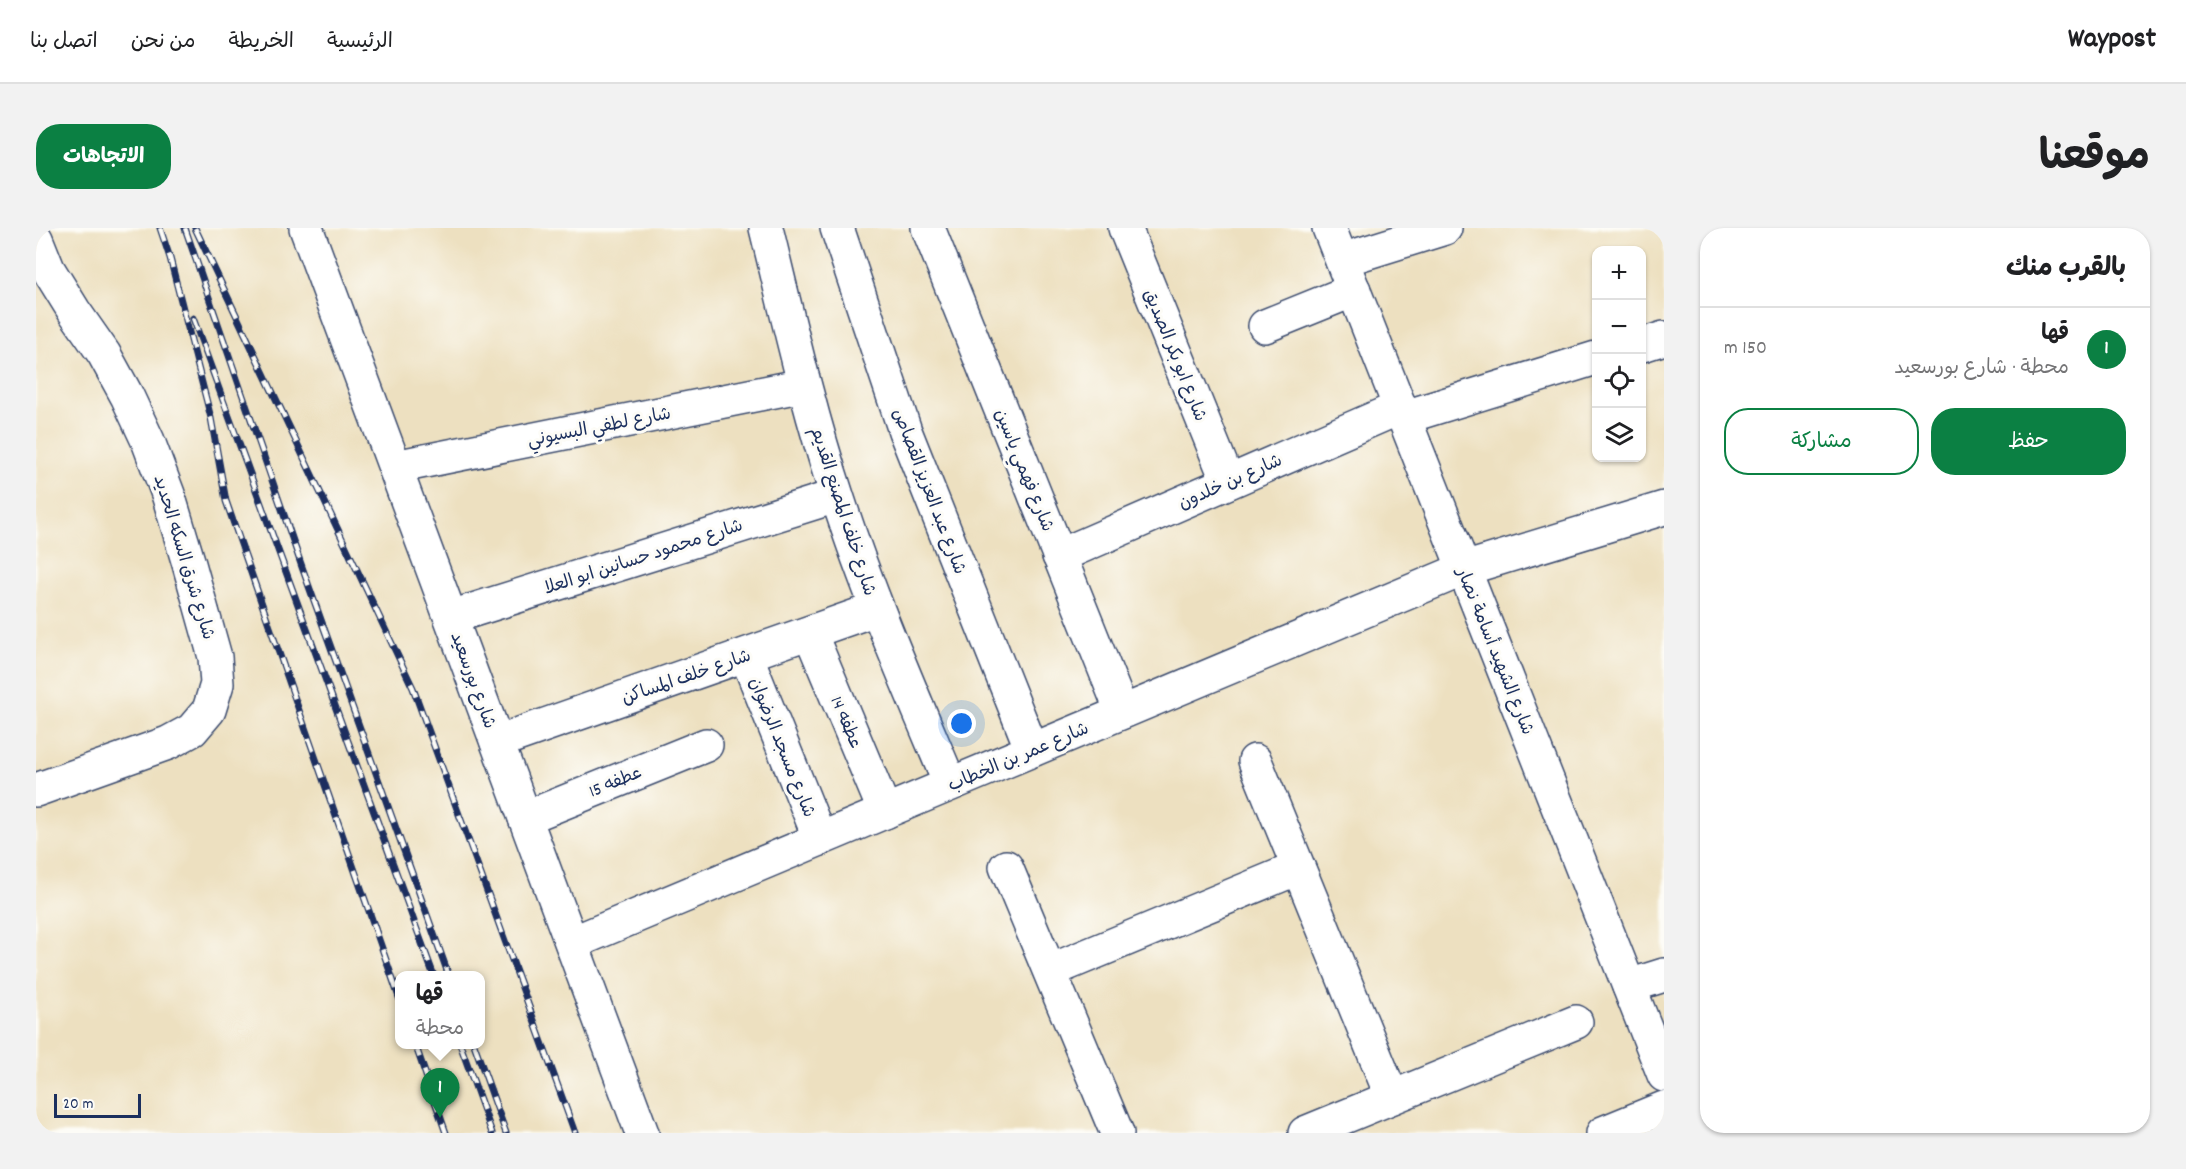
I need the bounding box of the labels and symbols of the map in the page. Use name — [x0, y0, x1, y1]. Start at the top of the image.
street label: شارع ابو بكر الصديق — [1136, 286, 1212, 426]
street label: شارع لطفي البسيوني — [526, 402, 674, 456]
street label: شارع عبد العزيز القصاص — [884, 405, 971, 578]
street label: شارع فهمي ياسين — [986, 406, 1059, 536]
street label: شارع خلف المصنع القديم — [802, 424, 881, 600]
street label: شارع بن خلدون — [1175, 449, 1287, 517]
street label: شارع شرق السكه الحديد — [146, 472, 220, 643]
street label: شارع محمود حسانين ابو العلا — [541, 514, 747, 602]
street label: شارع الشهيد أسامة نصار — [1448, 563, 1539, 739]
street label: شارع بورسعيد — [443, 629, 501, 733]
street label: شارع خلف المساكن — [619, 645, 755, 712]
street label: شارع مسجد الرضوان — [741, 674, 820, 822]
street label: عطفه 14 — [823, 693, 867, 753]
your location — [947, 709, 976, 738]
street label: شارع عمر بن الخطاب — [945, 717, 1093, 799]
street label: عطفه 15 — [586, 761, 646, 805]
pin: 1 — [420, 1068, 460, 1118]
scale bar — [54, 1091, 141, 1118]

